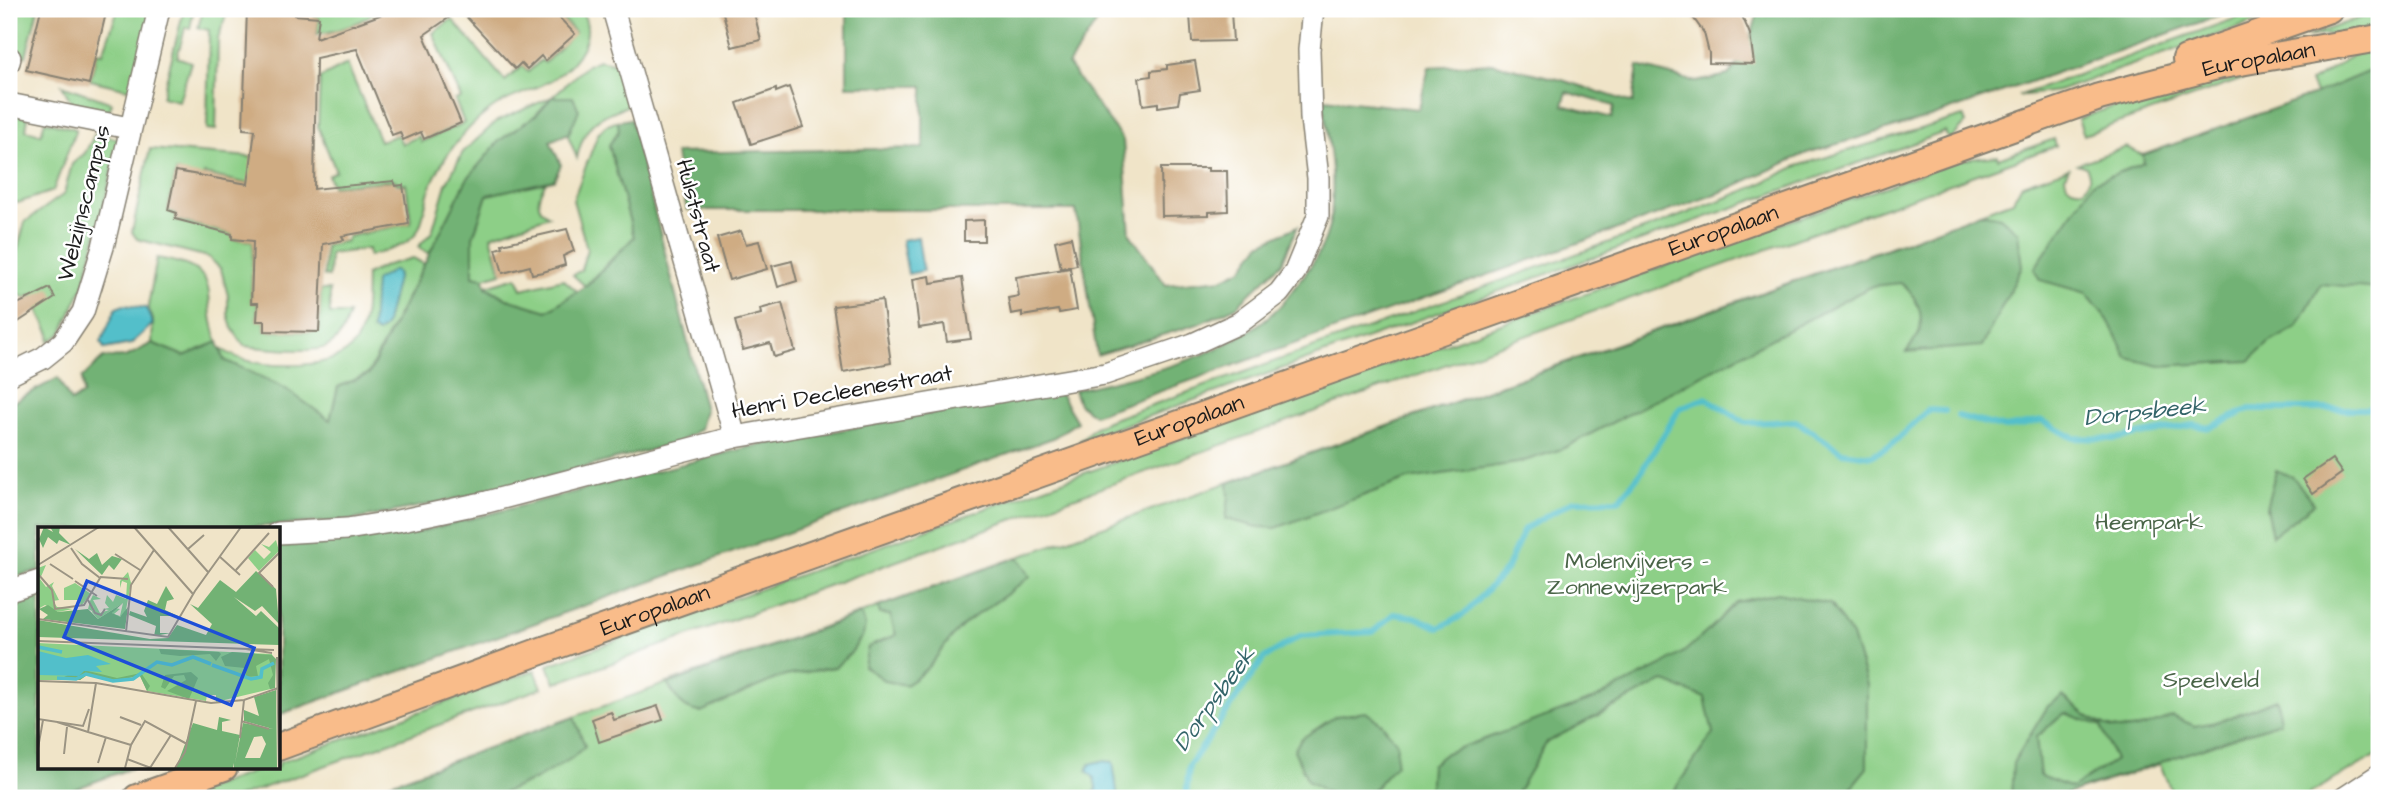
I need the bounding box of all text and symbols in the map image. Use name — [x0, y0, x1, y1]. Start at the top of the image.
street label: Europalaan — [2199, 33, 2318, 85]
street label: Welzijnscampus — [49, 122, 119, 284]
street label: Hulststraat — [667, 156, 729, 277]
street label: Europalaan — [1664, 196, 1783, 265]
street label: Henri Decleenestraat — [729, 357, 956, 427]
street label: Europalaan — [1130, 386, 1248, 455]
water label: Dorpsbeek — [2083, 389, 2209, 435]
park label: Heempark — [2095, 506, 2203, 538]
inset map — [38, 527, 280, 768]
park label: Molenvijvers - Zonnewijzerpark — [1547, 545, 1727, 603]
street label: Europalaan — [596, 576, 714, 645]
water label: Dorpsbeek — [1165, 639, 1265, 758]
park label: Speelveld — [2163, 664, 2259, 696]

